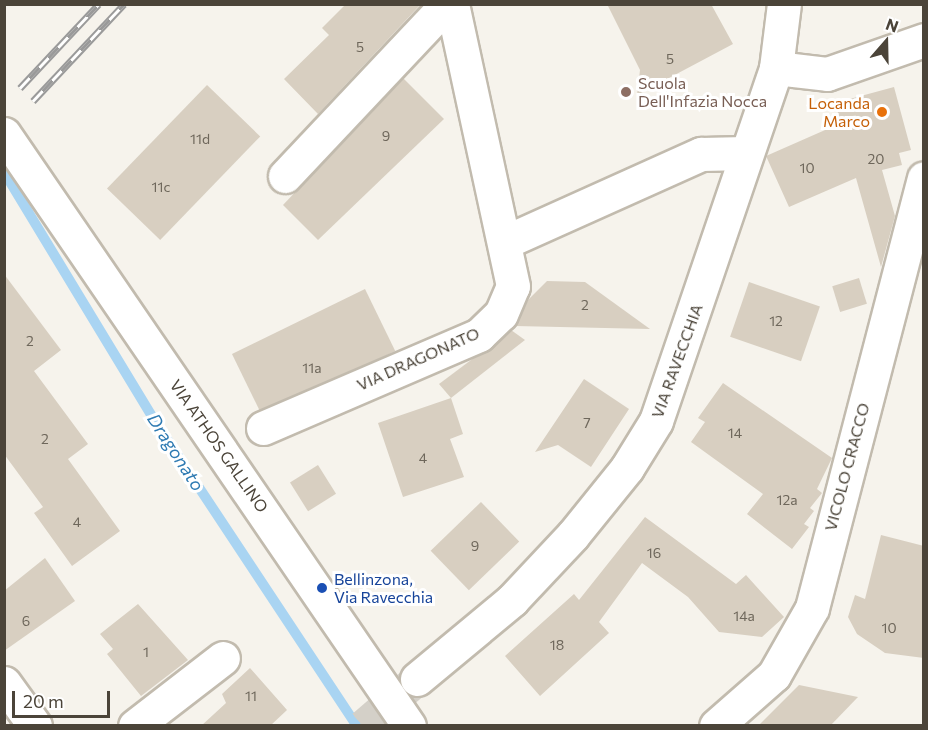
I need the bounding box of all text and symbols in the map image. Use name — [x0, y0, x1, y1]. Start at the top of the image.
north arrow — [856, 12, 916, 72]
text: N — [883, 14, 901, 36]
house number: 5 — [356, 39, 364, 55]
house number: 5 — [666, 51, 674, 67]
place label: Scuola Dell'Infazia Nocca — [638, 73, 767, 111]
marker: Scuola Dell'Infazia Nocca — [619, 85, 633, 99]
place label: Locanda Marco — [808, 93, 870, 131]
marker: Locanda Marco — [875, 105, 889, 119]
house number: 9 — [382, 128, 390, 144]
house number: 11d — [190, 131, 210, 147]
house number: 20 — [868, 151, 884, 167]
house number: 10 — [799, 160, 815, 176]
house number: 11c — [152, 179, 170, 195]
house number: 2 — [581, 297, 589, 313]
street label: VIA RAVECCHIA — [647, 301, 707, 421]
house number: 12 — [769, 313, 783, 329]
street label: VIA DRAGONATO — [354, 323, 482, 395]
house number: 2 — [26, 333, 34, 349]
house number: 11a — [302, 360, 322, 376]
street label: VIA ATHOS GALLINO — [166, 376, 272, 516]
street label: VICOLO CRACCO — [821, 401, 873, 533]
water label: Dragonato — [143, 409, 209, 495]
house number: 7 — [583, 415, 591, 431]
house number: 14 — [728, 425, 742, 441]
house number: 2 — [41, 431, 49, 447]
house number: 4 — [419, 450, 427, 466]
house number: 12a — [776, 492, 798, 508]
house number: 4 — [73, 514, 81, 530]
house number: 9 — [471, 538, 479, 554]
house number: 16 — [647, 545, 661, 561]
place label: Bellinzona, Via Ravecchia — [334, 569, 433, 607]
marker: Bellinzona, Via Ravecchia — [315, 581, 329, 595]
house number: 14a — [733, 608, 755, 624]
house number: 6 — [22, 613, 30, 629]
house number: 10 — [881, 620, 897, 636]
house number: 18 — [550, 637, 564, 653]
house number: 1 — [143, 644, 149, 660]
scale bar — [15, 679, 112, 717]
house number: 11 — [245, 688, 257, 704]
text: 20 m — [23, 690, 64, 712]

